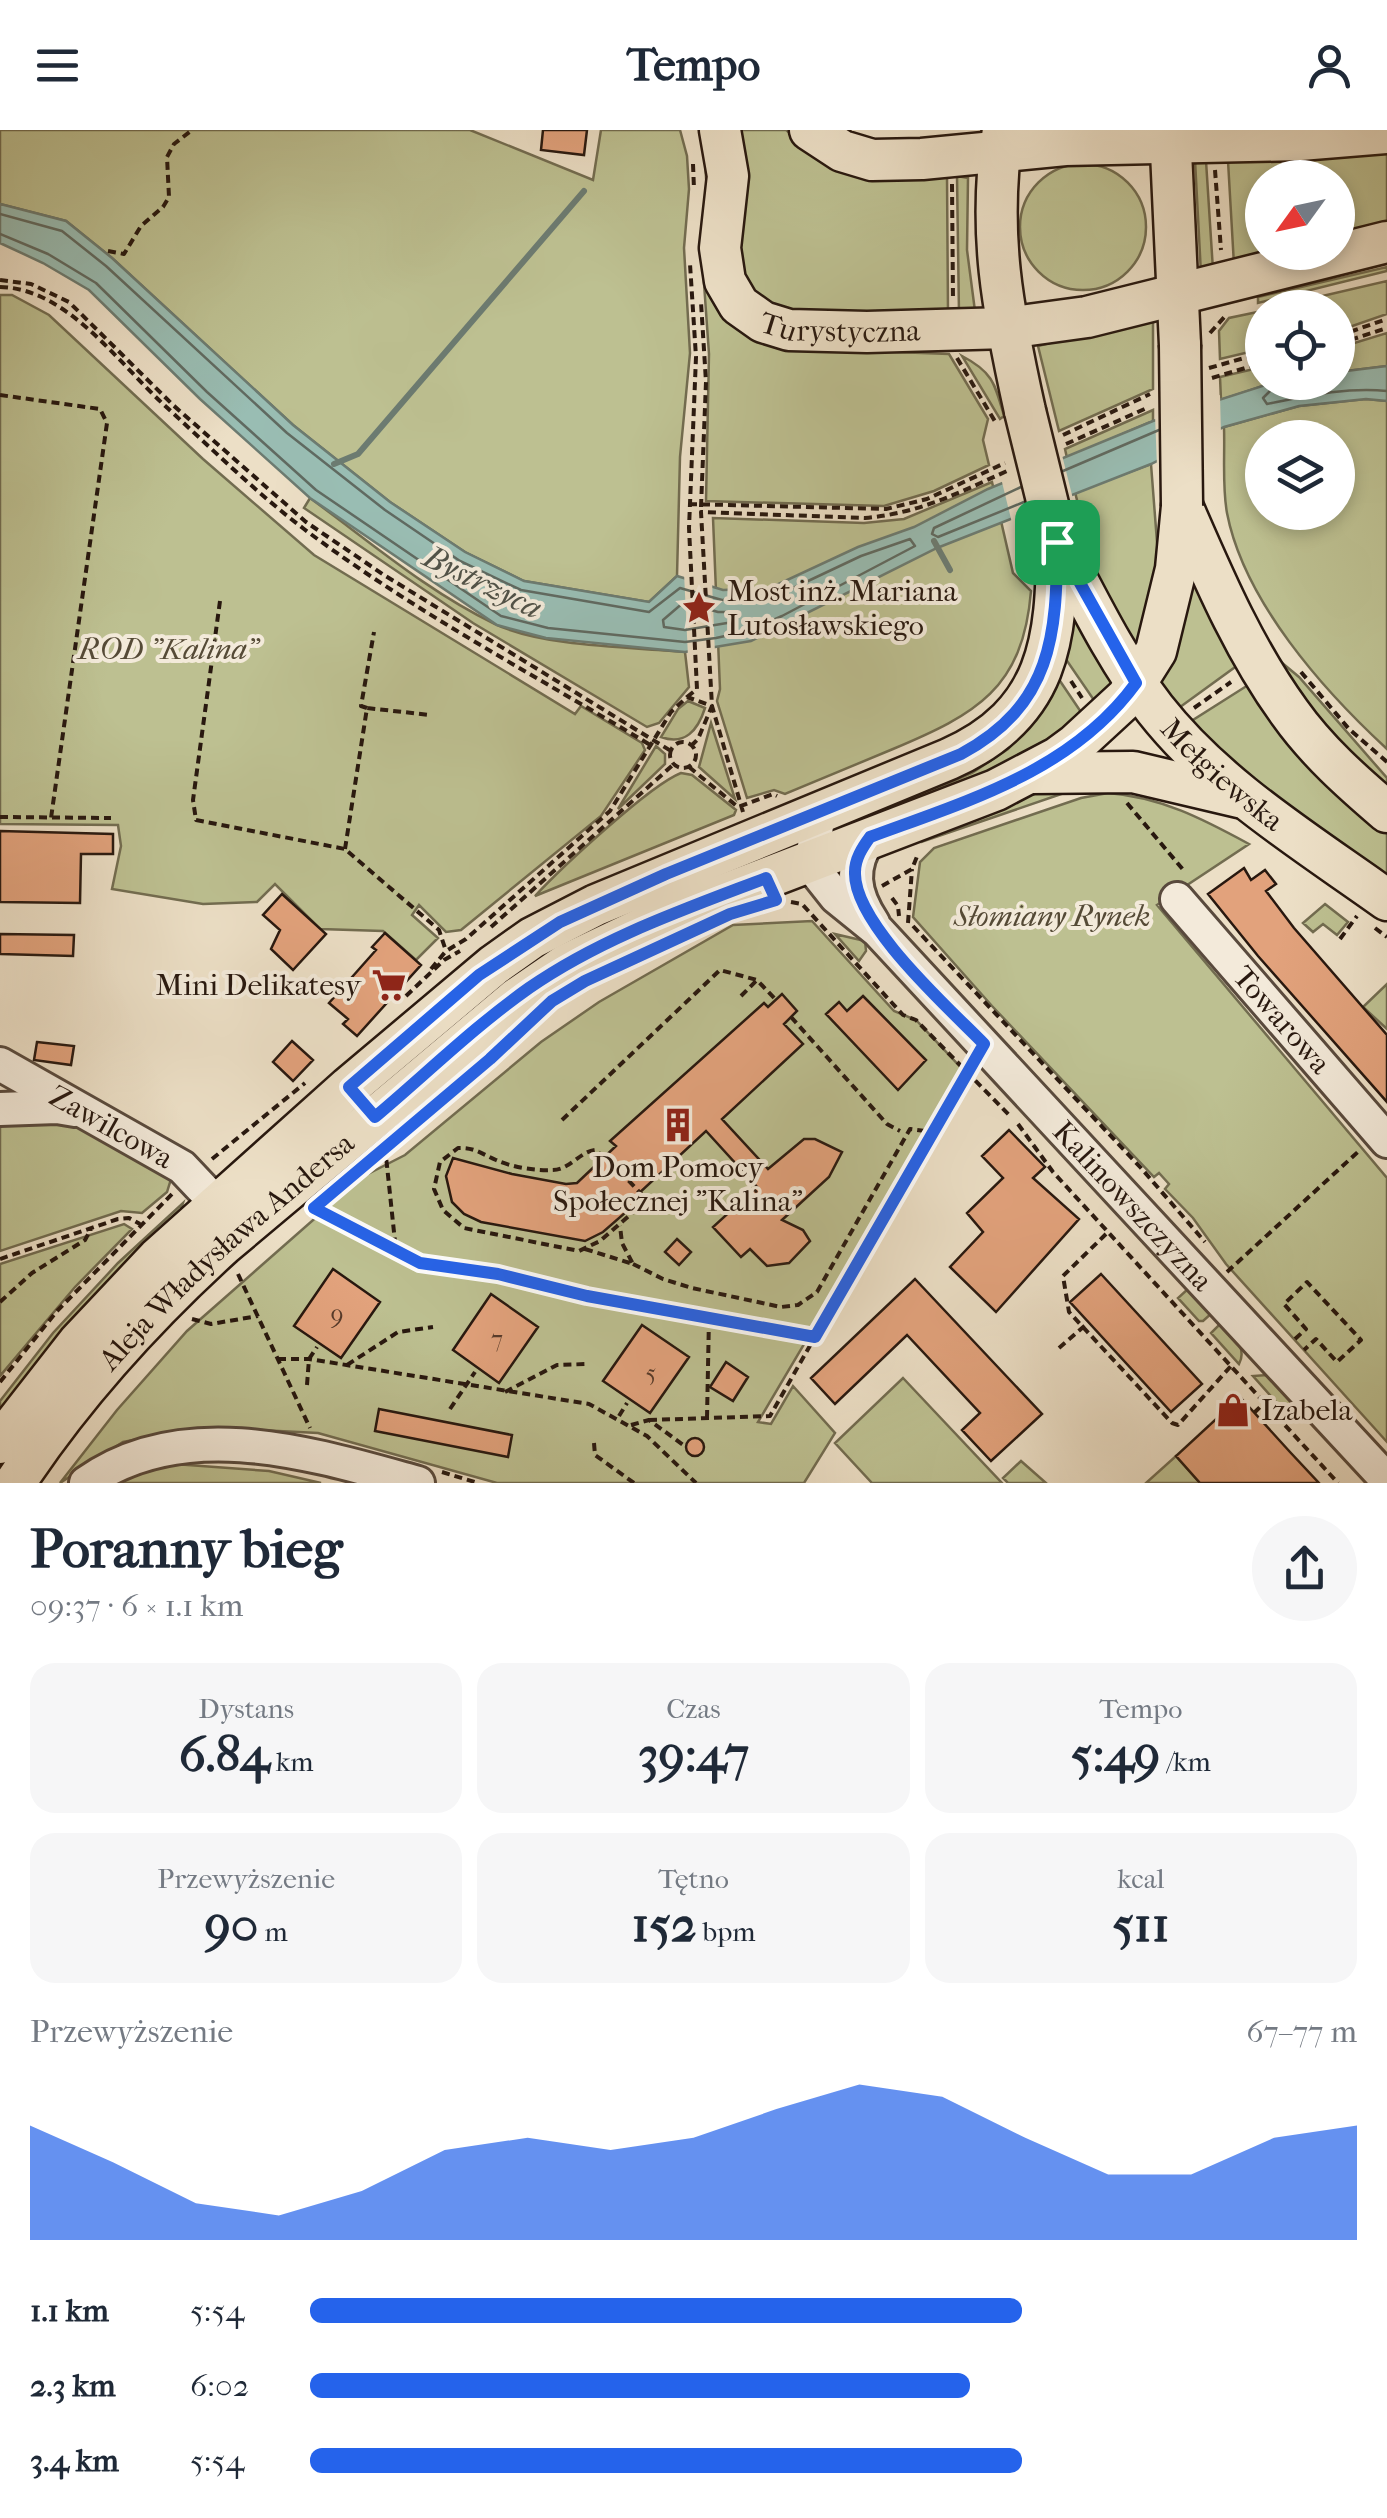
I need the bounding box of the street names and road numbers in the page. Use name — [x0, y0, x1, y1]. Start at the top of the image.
street label: Turystyczna — [756, 305, 922, 350]
street label: Mełgiewska — [1153, 712, 1291, 839]
street label: Towarowa — [1225, 959, 1338, 1082]
street label: Zawilcowa — [43, 1079, 180, 1177]
street label: Kalinowszczyzna — [1045, 1114, 1221, 1299]
street label: Aleja Władysława Andersa — [91, 1125, 362, 1378]

